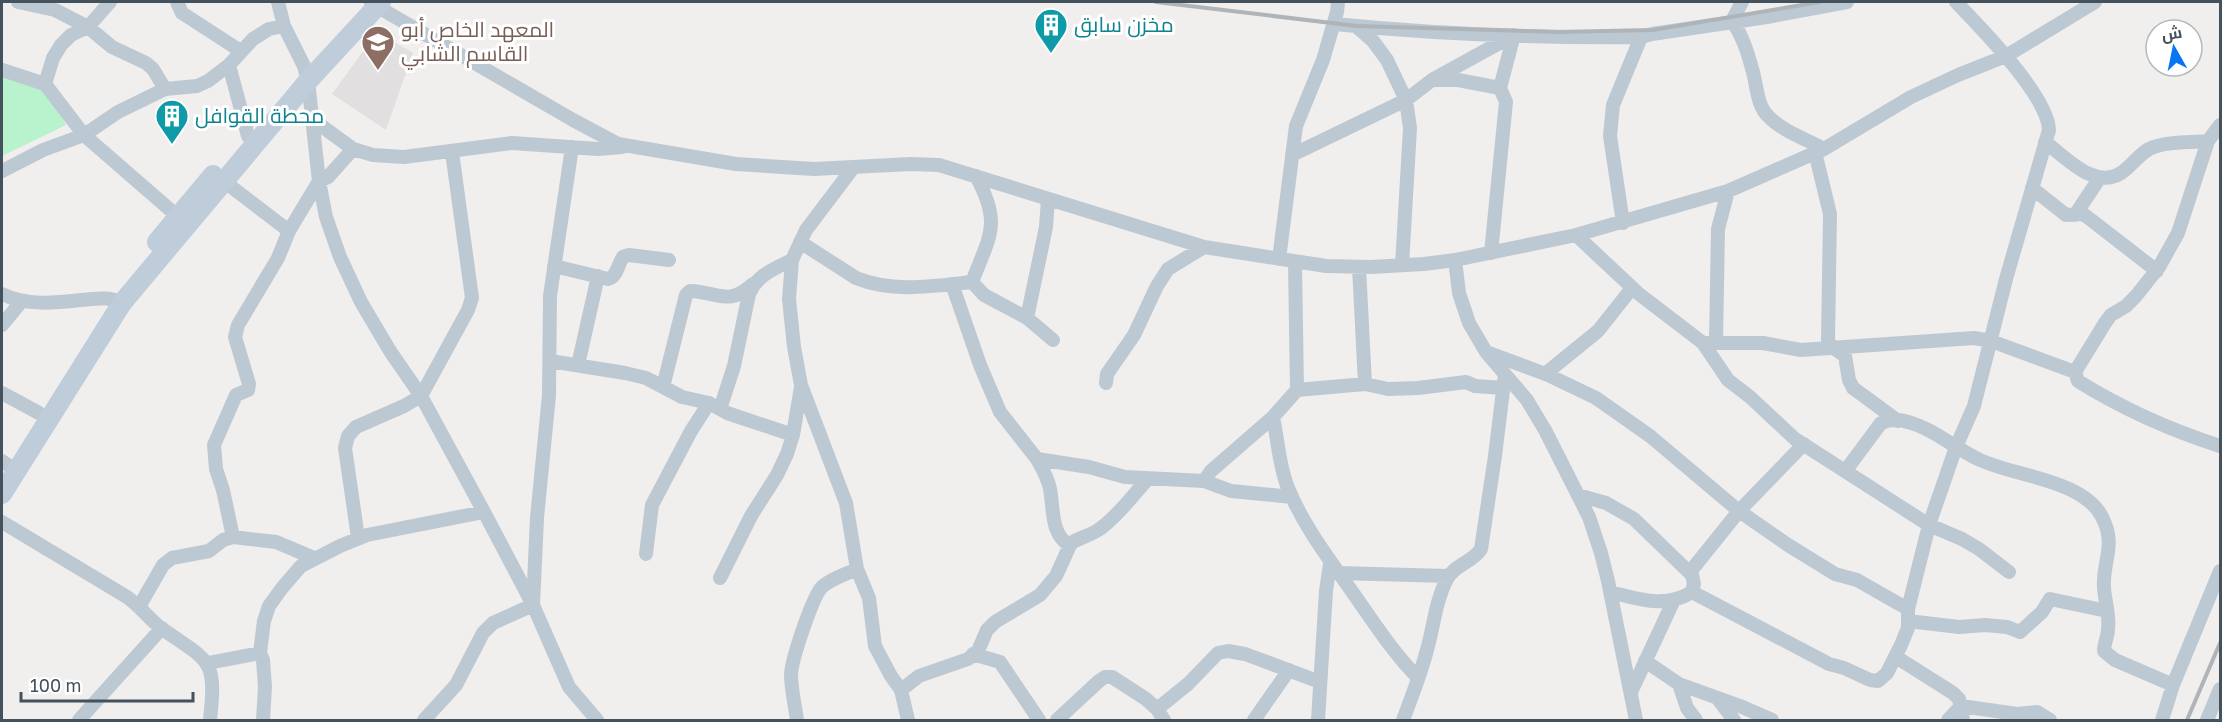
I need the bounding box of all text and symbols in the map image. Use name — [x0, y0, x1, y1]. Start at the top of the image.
building icon: مخزن سابق — [1033, 7, 1069, 54]
place label: مخزن سابق — [1074, 11, 1174, 38]
place label: المعهد الخاص أبو القاسم الشابي — [401, 16, 554, 70]
north arrow — [2144, 18, 2204, 78]
text: ش — [2160, 22, 2183, 45]
school or university icon: المعهد الخاص أبو القاسم الشابي — [360, 24, 396, 71]
building icon: محطة القوافل — [154, 98, 190, 145]
place label: محطة القوافل — [195, 102, 324, 129]
scale bar — [21, 665, 194, 703]
text: 100 m — [30, 674, 81, 696]

